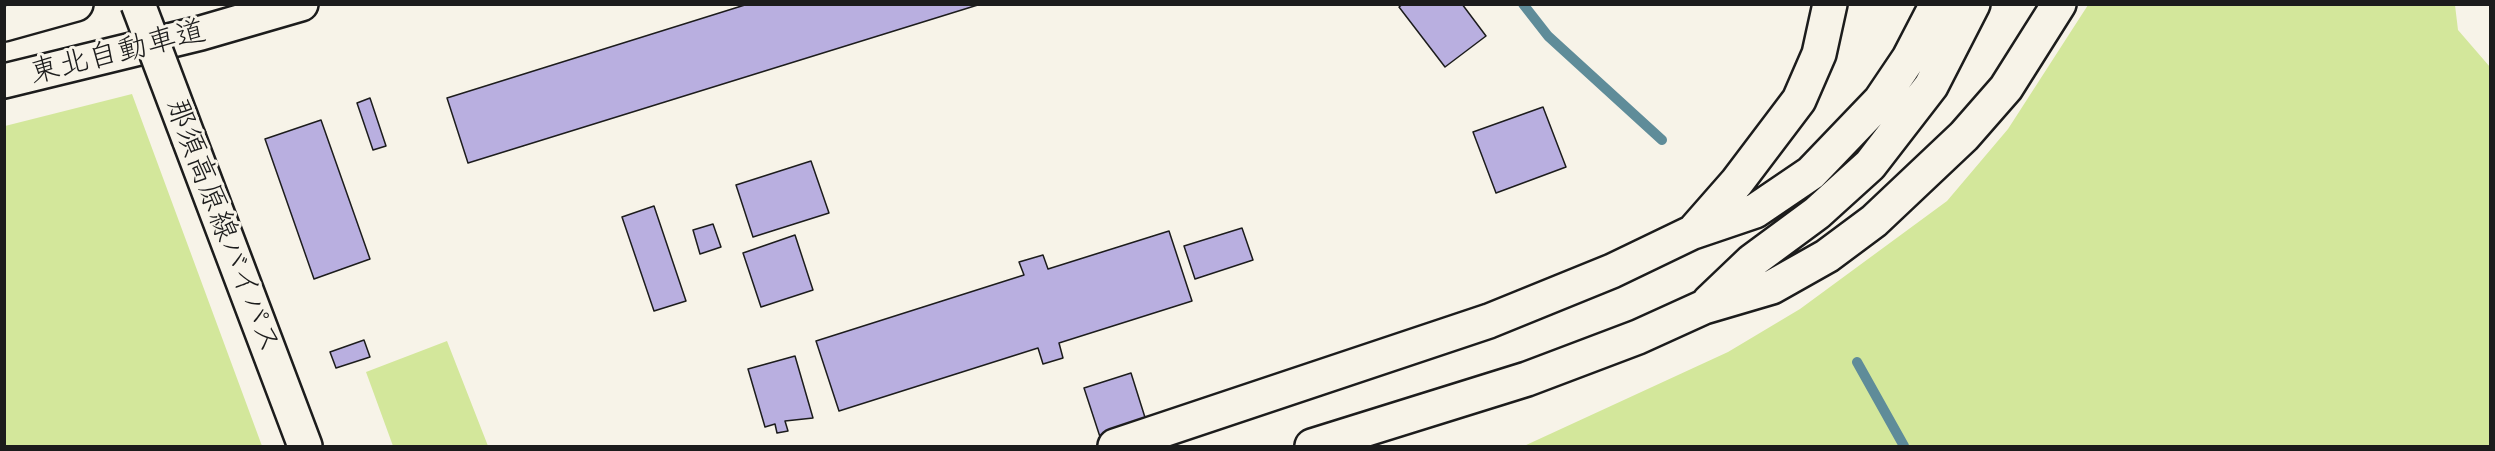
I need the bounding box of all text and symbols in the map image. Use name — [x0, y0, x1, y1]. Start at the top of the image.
street label: 東北自動車道 — [26, 14, 210, 92]
street label: 那須高原線バイパス — [157, 94, 287, 358]

